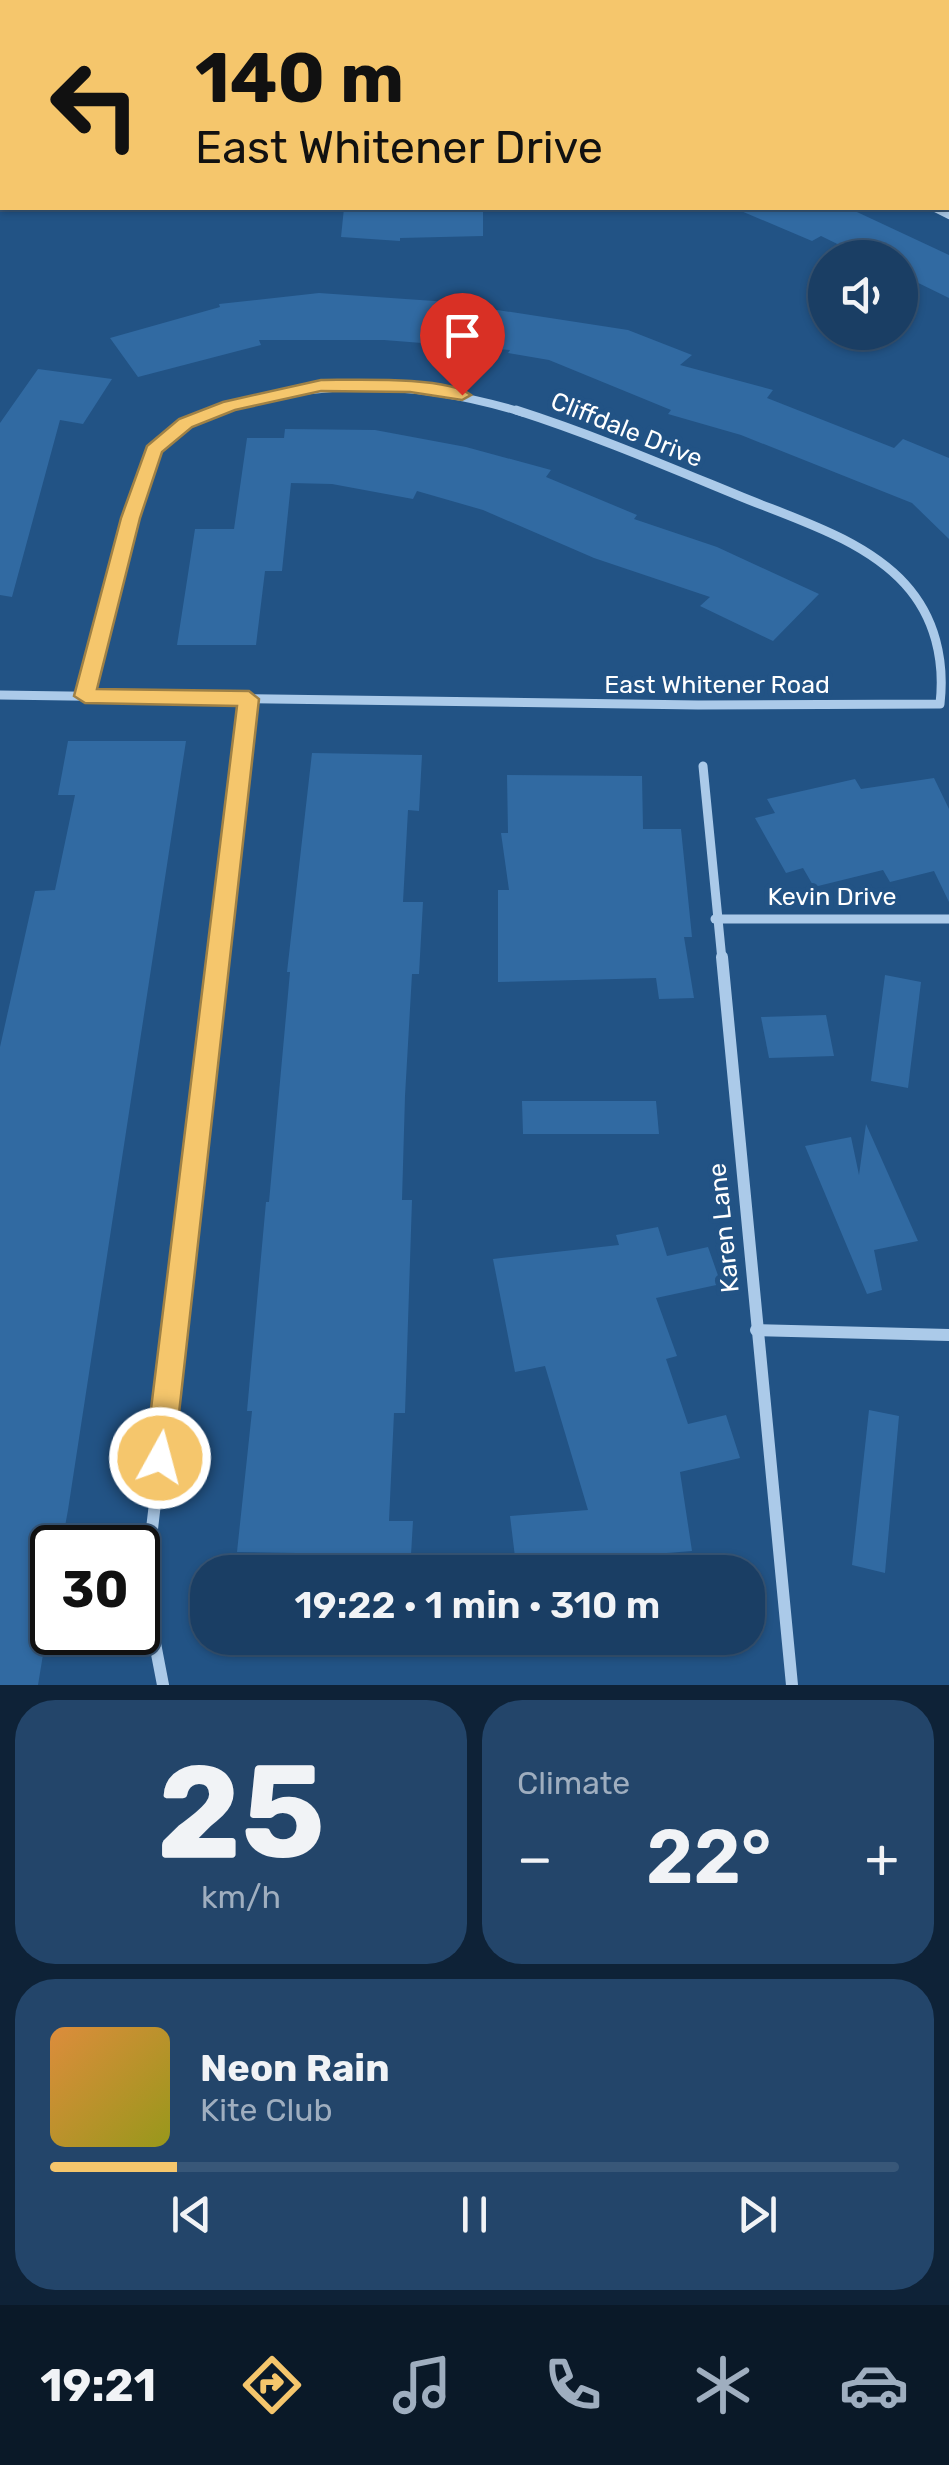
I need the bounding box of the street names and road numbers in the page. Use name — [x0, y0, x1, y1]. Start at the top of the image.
street label: Cliffdale Drive — [547, 386, 707, 473]
street label: East Whitener Road — [604, 670, 830, 699]
street label: Kevin Drive — [767, 882, 897, 911]
street label: Karen Lane — [702, 1162, 745, 1294]

